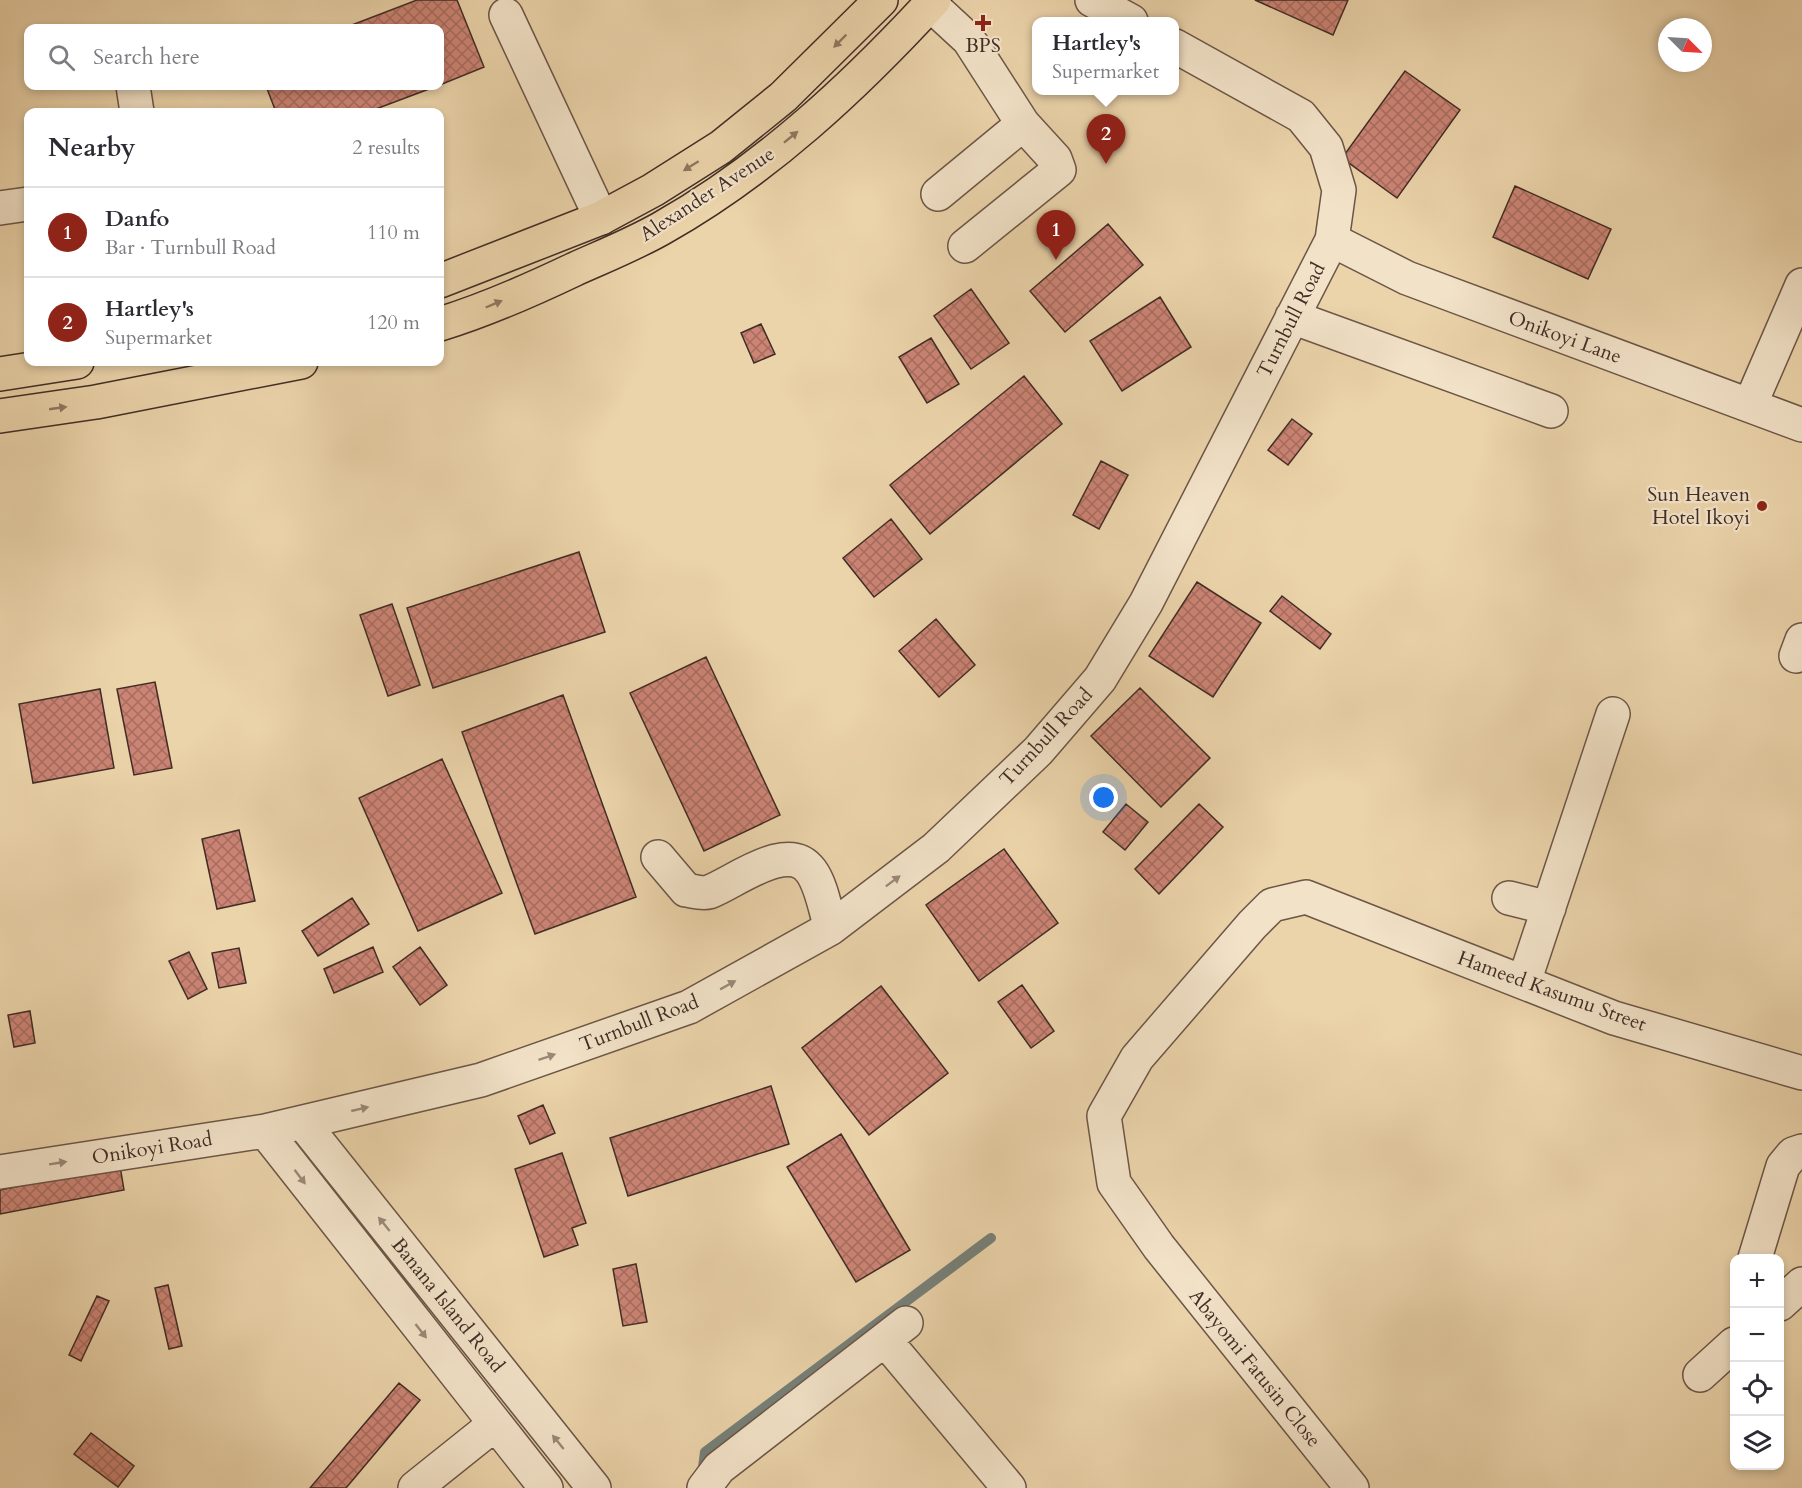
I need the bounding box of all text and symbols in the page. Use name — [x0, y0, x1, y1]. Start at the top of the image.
marker: BPS — [976, 16, 990, 30]
popup — [1032, 17, 1179, 95]
north arrow — [1658, 18, 1712, 72]
search box — [24, 24, 444, 90]
text: Hartley's — [1052, 28, 1141, 58]
place label: BPS — [965, 32, 1001, 59]
one-way arrow — [833, 34, 847, 48]
icon: search — [45, 41, 78, 74]
text: Search here — [93, 42, 200, 72]
text: Supermarket — [1052, 58, 1159, 85]
pin: 2 — [1086, 114, 1126, 164]
text: Nearby — [48, 130, 136, 165]
one-way arrow — [784, 132, 799, 144]
text: 2 results — [352, 134, 420, 161]
street label: Alexander Avenue — [634, 140, 780, 248]
one-way arrow — [683, 161, 699, 172]
text: Danfo — [105, 204, 169, 234]
pin: 1 — [1036, 210, 1076, 260]
text: 1 — [62, 219, 73, 246]
text: 110 m — [367, 219, 420, 246]
text: Bar · Turnbull Road — [105, 234, 276, 261]
street label: Turnbull Road — [1250, 258, 1332, 382]
text: Hartley's — [105, 294, 194, 324]
one-way arrow — [486, 299, 504, 309]
street label: Onikoyi Lane — [1505, 304, 1625, 370]
text: 2 — [62, 309, 73, 336]
text: 120 m — [367, 309, 420, 336]
text: Supermarket — [105, 324, 212, 351]
one-way arrow — [49, 403, 68, 412]
place label: Sun Heaven Hotel Ikoyi — [1647, 481, 1751, 531]
marker: Sun Heaven Hotel Ikoyi — [1755, 499, 1769, 513]
street label: Turnbull Road — [993, 682, 1099, 792]
your location — [1089, 783, 1118, 812]
one-way arrow — [885, 876, 900, 888]
street label: Hameed Kasumu Street — [1454, 944, 1651, 1038]
one-way arrow — [720, 980, 737, 990]
street label: Turnbull Road — [576, 988, 703, 1058]
one-way arrow — [538, 1052, 556, 1062]
one-way arrow — [350, 1104, 369, 1114]
street label: Onikoyi Road — [90, 1125, 214, 1171]
one-way arrow — [48, 1158, 67, 1167]
one-way arrow — [294, 1169, 306, 1185]
one-way arrow — [377, 1216, 390, 1232]
street label: Banana Island Road — [385, 1232, 511, 1378]
map controls — [1730, 1254, 1784, 1470]
button: + — [1730, 1254, 1784, 1308]
street label: Abayomi Fatusin Close — [1183, 1283, 1327, 1453]
button: − — [1730, 1308, 1784, 1362]
one-way arrow — [414, 1323, 426, 1338]
button: locate — [1730, 1362, 1784, 1416]
button: layers — [1730, 1416, 1784, 1470]
one-way arrow — [551, 1434, 564, 1450]

